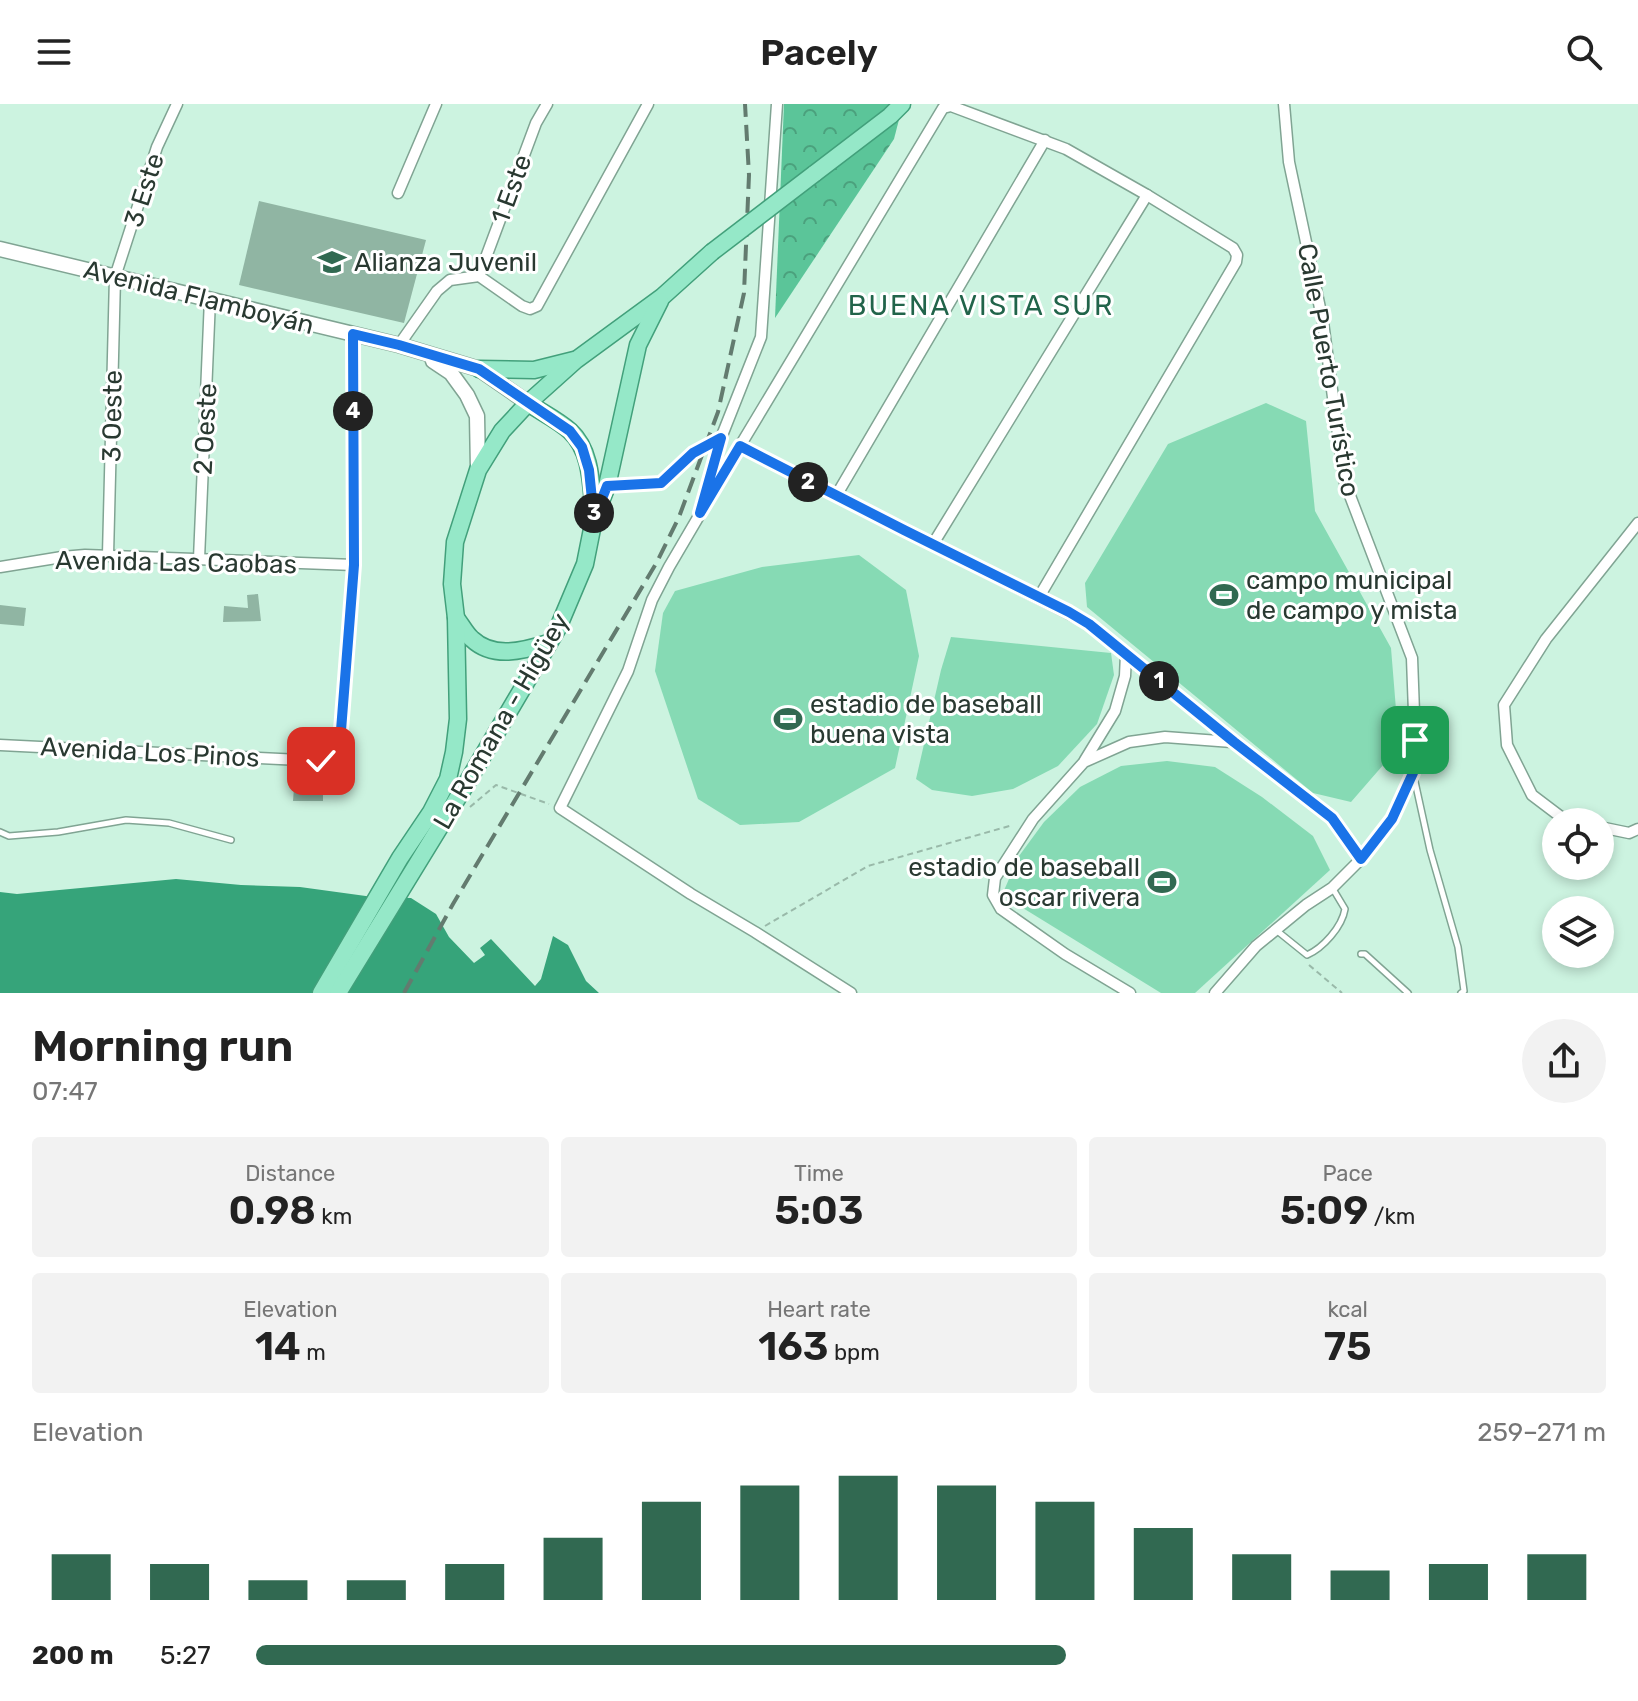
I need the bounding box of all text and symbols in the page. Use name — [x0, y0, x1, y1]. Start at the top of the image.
icon: menu — [32, 30, 76, 74]
icon: search — [1562, 30, 1606, 74]
text: Pacely — [760, 31, 878, 74]
street label: 3 Este — [118, 149, 171, 231]
street label: 1 Este — [485, 150, 538, 228]
street label: Calle Puerto Turístico — [1291, 241, 1366, 499]
school or university icon: Alianza Juvenil — [317, 247, 347, 277]
place label: Alianza Juvenil — [354, 247, 537, 278]
street label: Avenida Flamboyán — [81, 254, 317, 341]
district label: BUENA VISTA SUR — [848, 289, 1114, 322]
street label: 3 Oeste — [96, 370, 129, 462]
street label: 2 Oeste — [188, 382, 223, 476]
pin: 4 — [333, 391, 373, 431]
text: 4 — [345, 397, 361, 424]
pin: 2 — [788, 462, 828, 502]
text: 2 — [801, 468, 815, 495]
pin: 3 — [574, 493, 614, 533]
text: 3 — [587, 499, 601, 526]
street label: Avenida Las Caobas — [55, 545, 297, 580]
place label: campo municipal de campo y mista — [1246, 565, 1458, 626]
sports icon: campo municipal de campo y mista — [1209, 580, 1239, 610]
street label: La Romana - Higüey — [427, 608, 576, 835]
pin: 1 — [1139, 661, 1179, 701]
text: 1 — [1154, 667, 1164, 694]
place label: estadio de baseball buena vista — [810, 689, 1042, 750]
sports icon: estadio de baseball buena vista — [773, 704, 803, 734]
pin — [1381, 706, 1449, 774]
icon: arrive — [1393, 718, 1437, 762]
pin — [287, 727, 355, 795]
street label: Avenida Los Pinos — [40, 731, 260, 774]
icon: check — [299, 739, 343, 783]
map controls — [1542, 808, 1614, 968]
button: locate — [1542, 808, 1614, 880]
place label: estadio de baseball oscar rivera — [908, 852, 1140, 913]
sports icon: estadio de baseball oscar rivera — [1147, 867, 1177, 897]
button: layers — [1542, 896, 1614, 968]
button: share — [1522, 1019, 1606, 1103]
text: Morning run — [32, 1020, 293, 1072]
text: 07:47 — [32, 1076, 98, 1107]
text: Distance — [245, 1160, 335, 1187]
text: Time — [794, 1160, 844, 1187]
text: Pace — [1322, 1160, 1373, 1187]
text: 0.98 — [228, 1187, 316, 1234]
text: 5:03 — [774, 1187, 864, 1234]
text: 5:09 — [1280, 1187, 1368, 1234]
text: km — [316, 1203, 352, 1230]
text: /km — [1368, 1203, 1415, 1230]
text: Elevation — [243, 1296, 337, 1323]
text: Heart rate — [767, 1296, 871, 1323]
text: kcal — [1327, 1296, 1368, 1323]
text: 14 — [255, 1323, 301, 1370]
text: 163 — [758, 1323, 829, 1370]
text: 75 — [1324, 1323, 1371, 1370]
text: m — [301, 1339, 326, 1366]
text: bpm — [829, 1339, 880, 1366]
text: Elevation — [32, 1417, 143, 1448]
text: 259–271 m — [1477, 1417, 1606, 1448]
text: 200 m — [32, 1640, 114, 1671]
text: 5:27 — [160, 1640, 211, 1671]

